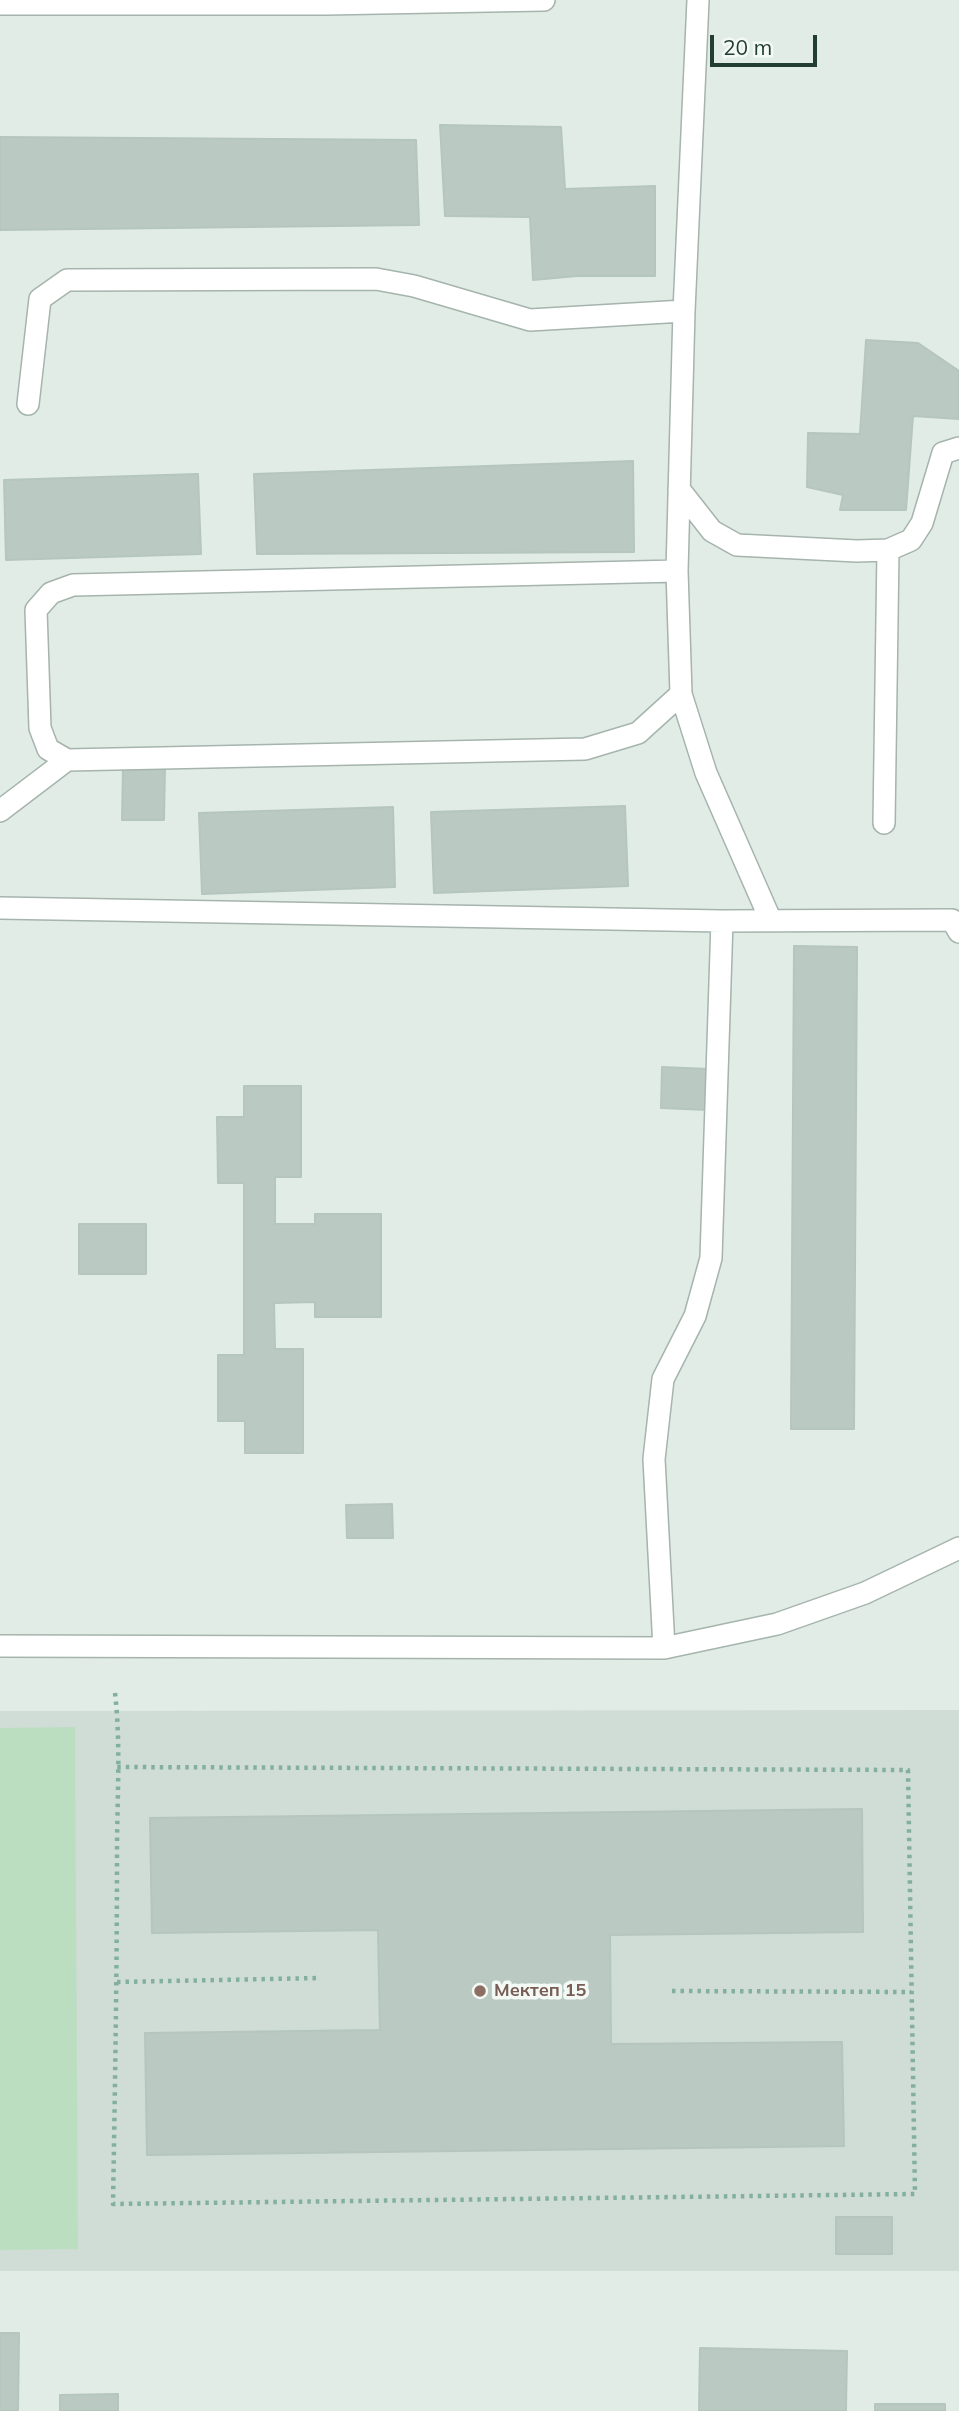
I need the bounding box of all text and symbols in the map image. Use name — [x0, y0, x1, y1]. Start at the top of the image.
scale bar — [714, 21, 821, 65]
text: 20 m — [723, 34, 772, 60]
place label: Мектеп 15 — [494, 1980, 586, 2002]
marker: Мектеп 15 — [472, 1983, 488, 1999]

